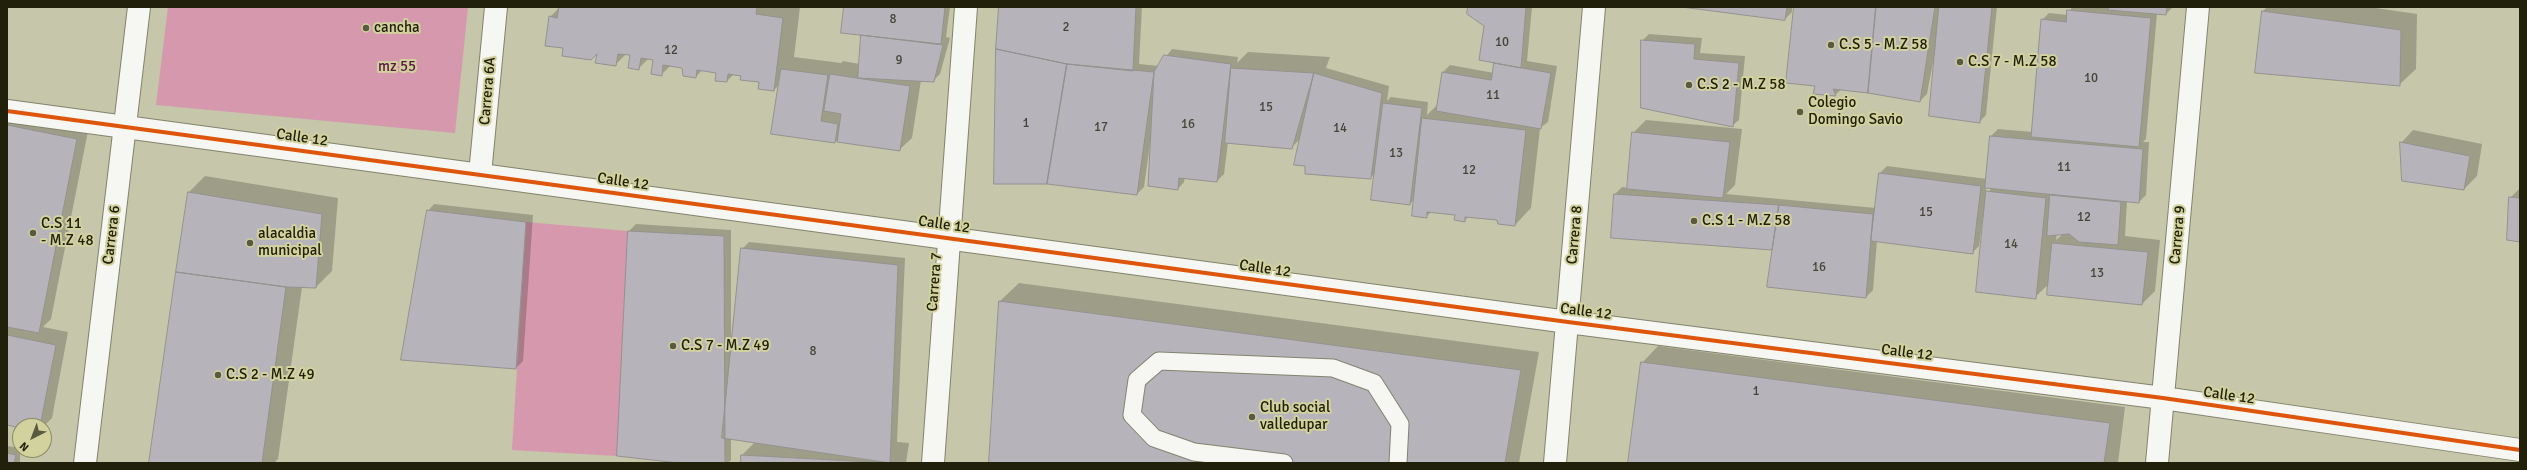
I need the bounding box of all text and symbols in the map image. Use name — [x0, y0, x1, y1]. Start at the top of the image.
house number: 8 — [889, 12, 897, 28]
place label: cancha — [374, 19, 420, 37]
house number: 2 — [1062, 20, 1070, 36]
marker: cancha — [361, 23, 371, 33]
house number: 10 — [1495, 35, 1509, 51]
place label: C.S 5 - M.Z 58 — [1839, 36, 1928, 54]
marker: C.S 5 - M.Z 58 — [1826, 40, 1836, 50]
house number: 12 — [664, 43, 678, 59]
house number: 9 — [895, 53, 903, 69]
place label: C.S 7 - M.Z 58 — [1968, 53, 2057, 71]
street label: Carrera 6A — [476, 56, 500, 126]
marker: C.S 7 - M.Z 58 — [1955, 57, 1965, 67]
park label: mz 55 — [378, 58, 416, 76]
house number: 10 — [2084, 71, 2098, 87]
place label: C.S 2 - M.Z 58 — [1697, 76, 1786, 94]
marker: C.S 2 - M.Z 58 — [1684, 80, 1694, 90]
house number: 11 — [1486, 88, 1500, 104]
place label: Colegio Domingo Savio — [1808, 94, 1903, 129]
house number: 15 — [1259, 100, 1273, 116]
marker: Colegio Domingo Savio — [1795, 107, 1805, 117]
house number: 1 — [1022, 116, 1030, 132]
house number: 16 — [1181, 117, 1195, 133]
house number: 17 — [1094, 120, 1108, 136]
house number: 14 — [1333, 121, 1347, 137]
street label: Calle 12 — [275, 125, 329, 151]
house number: 13 — [1389, 146, 1403, 162]
house number: 11 — [2057, 160, 2071, 176]
house number: 12 — [1462, 163, 1476, 179]
street label: Calle 12 — [596, 169, 650, 195]
street label: Carrera 6 — [99, 205, 125, 265]
street label: Carrera 8 — [1563, 205, 1587, 265]
house number: 15 — [1919, 205, 1933, 221]
street label: Carrera 9 — [2166, 205, 2190, 265]
house number: 12 — [2077, 210, 2091, 226]
street label: Calle 12 — [917, 212, 971, 238]
place label: C.S 1 - M.Z 58 — [1702, 212, 1791, 230]
place label: C.S 11 - M.Z 48 — [41, 215, 94, 250]
marker: C.S 1 - M.Z 58 — [1689, 216, 1699, 226]
place label: alacaldia municipal — [258, 225, 322, 260]
marker: C.S 11 - M.Z 48 — [28, 228, 38, 238]
house number: 14 — [2004, 237, 2018, 253]
marker: alacaldia municipal — [245, 238, 255, 248]
street label: Carrera 7 — [924, 252, 946, 312]
street label: Calle 12 — [1238, 256, 1292, 282]
house number: 16 — [1812, 260, 1826, 276]
house number: 13 — [2090, 266, 2104, 282]
street label: Calle 12 — [1559, 300, 1613, 324]
place label: C.S 7 - M.Z 49 — [681, 337, 770, 355]
marker: C.S 7 - M.Z 49 — [668, 341, 678, 351]
street label: Calle 12 — [1880, 341, 1934, 365]
house number: 8 — [809, 344, 817, 360]
place label: C.S 2 - M.Z 49 — [226, 366, 315, 384]
marker: C.S 2 - M.Z 49 — [213, 370, 223, 380]
street label: Calle 12 — [2202, 383, 2256, 409]
house number: 1 — [1752, 384, 1760, 400]
place label: Club social valledupar — [1260, 399, 1330, 434]
marker: Club social valledupar — [1247, 412, 1257, 422]
north arrow — [12, 418, 52, 458]
text: N — [17, 439, 31, 454]

